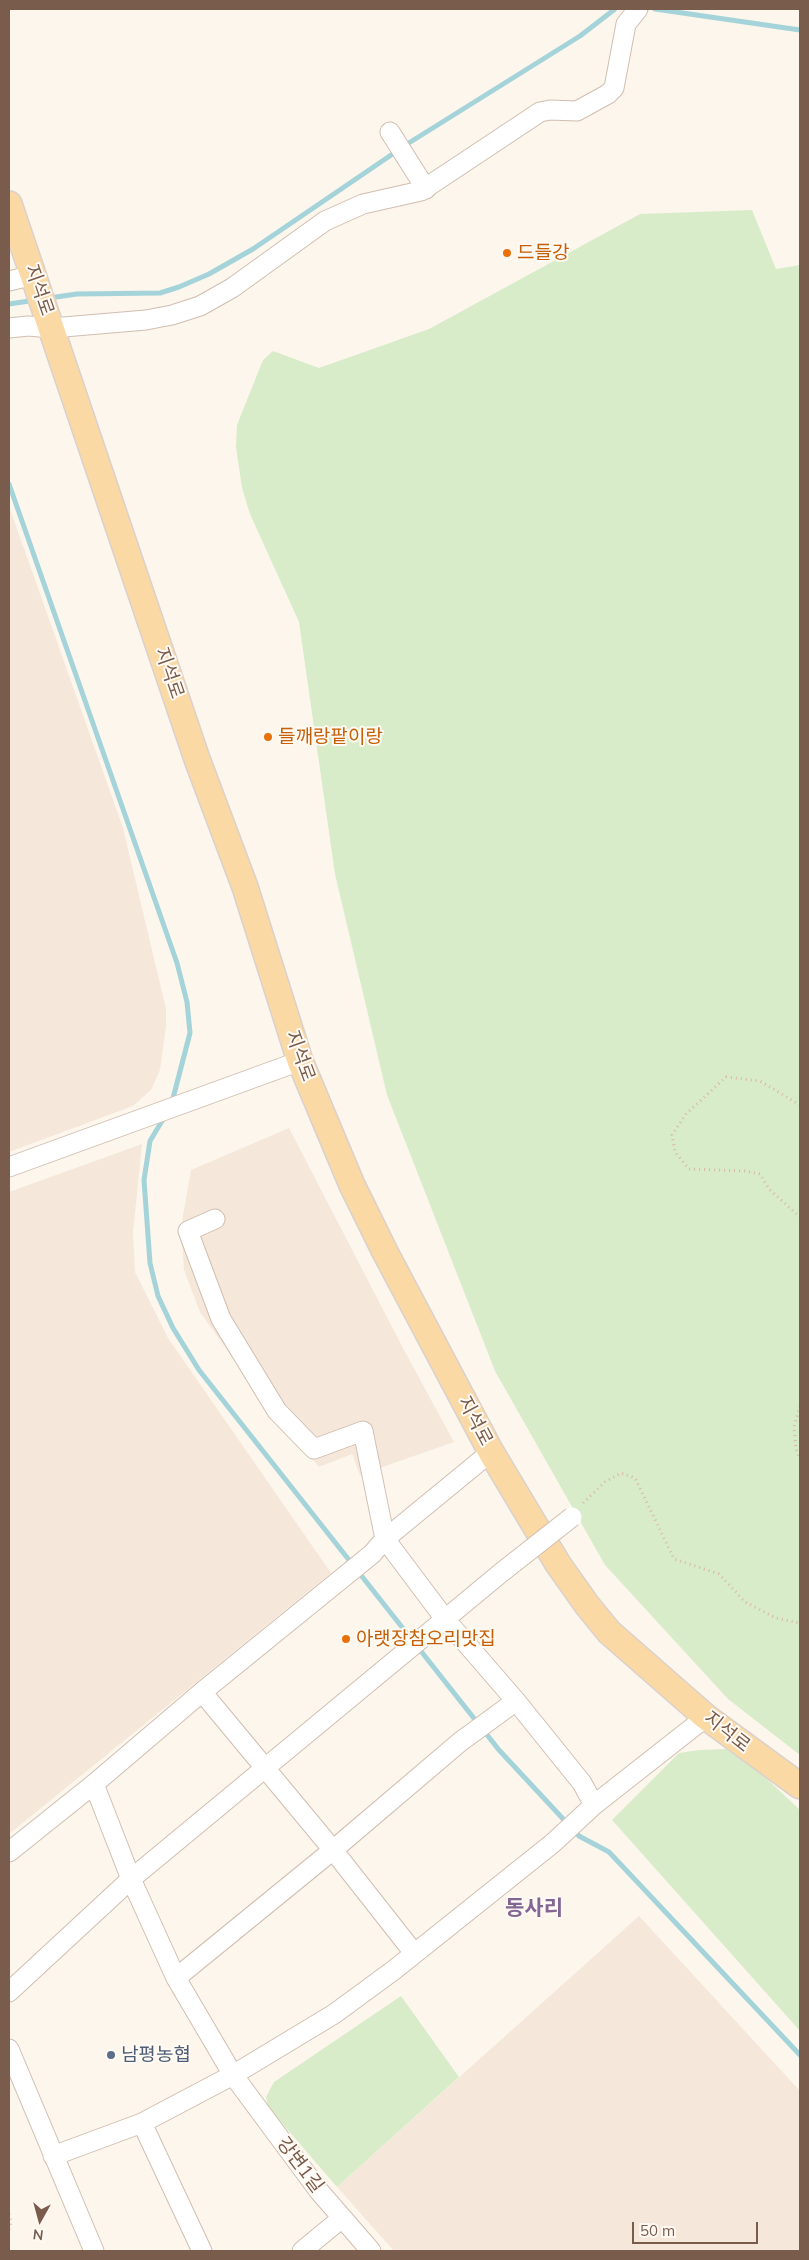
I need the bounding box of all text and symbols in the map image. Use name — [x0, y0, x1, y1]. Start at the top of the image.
place label: 드들강 — [517, 242, 569, 264]
marker: 드들강 — [501, 247, 513, 259]
street label: 지석로 — [20, 261, 58, 319]
street label: 지석로 — [150, 644, 188, 702]
place label: 들깨랑팥이랑 — [278, 726, 383, 748]
marker: 들깨랑팥이랑 — [262, 731, 274, 743]
street label: 지석로 — [280, 1027, 320, 1085]
street label: 지석로 — [453, 1392, 497, 1450]
place label: 아랫장참오리맛집 — [356, 1628, 496, 1650]
marker: 아랫장참오리맛집 — [340, 1633, 352, 1645]
street label: 지석로 — [699, 1707, 755, 1757]
district label: 동사리 — [505, 1896, 563, 1922]
place label: 남평농협 — [121, 2044, 191, 2066]
marker: 남평농협 — [105, 2049, 117, 2061]
street label: 강변1길 — [272, 2133, 328, 2197]
north arrow — [15, 2195, 65, 2245]
scale bar — [634, 2212, 760, 2244]
text: 50 m — [640, 2221, 675, 2240]
text: N — [32, 2225, 45, 2244]

